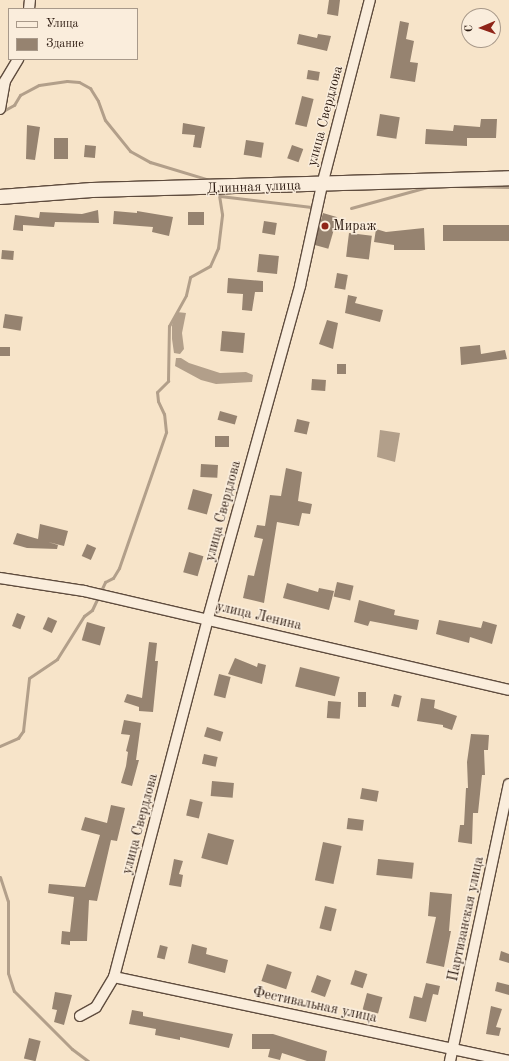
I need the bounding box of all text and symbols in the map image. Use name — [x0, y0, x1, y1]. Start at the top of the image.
legend — [8, 8, 138, 60]
north arrow — [461, 8, 501, 48]
text: Улица — [46, 18, 79, 30]
text: С — [464, 25, 475, 32]
text: Здание — [46, 38, 84, 50]
street label: улица Свердлова — [303, 64, 347, 168]
street label: Длинная улица — [207, 177, 301, 197]
place label: Мираж — [333, 218, 376, 234]
marker: Мираж — [320, 221, 330, 231]
street label: улица Свердлова — [201, 459, 245, 563]
street label: улица Ленина — [215, 598, 303, 634]
street label: улица Свердлова — [118, 772, 162, 876]
street label: Партизанская улица — [445, 855, 487, 983]
street label: Фестивальная улица — [251, 984, 379, 1026]

